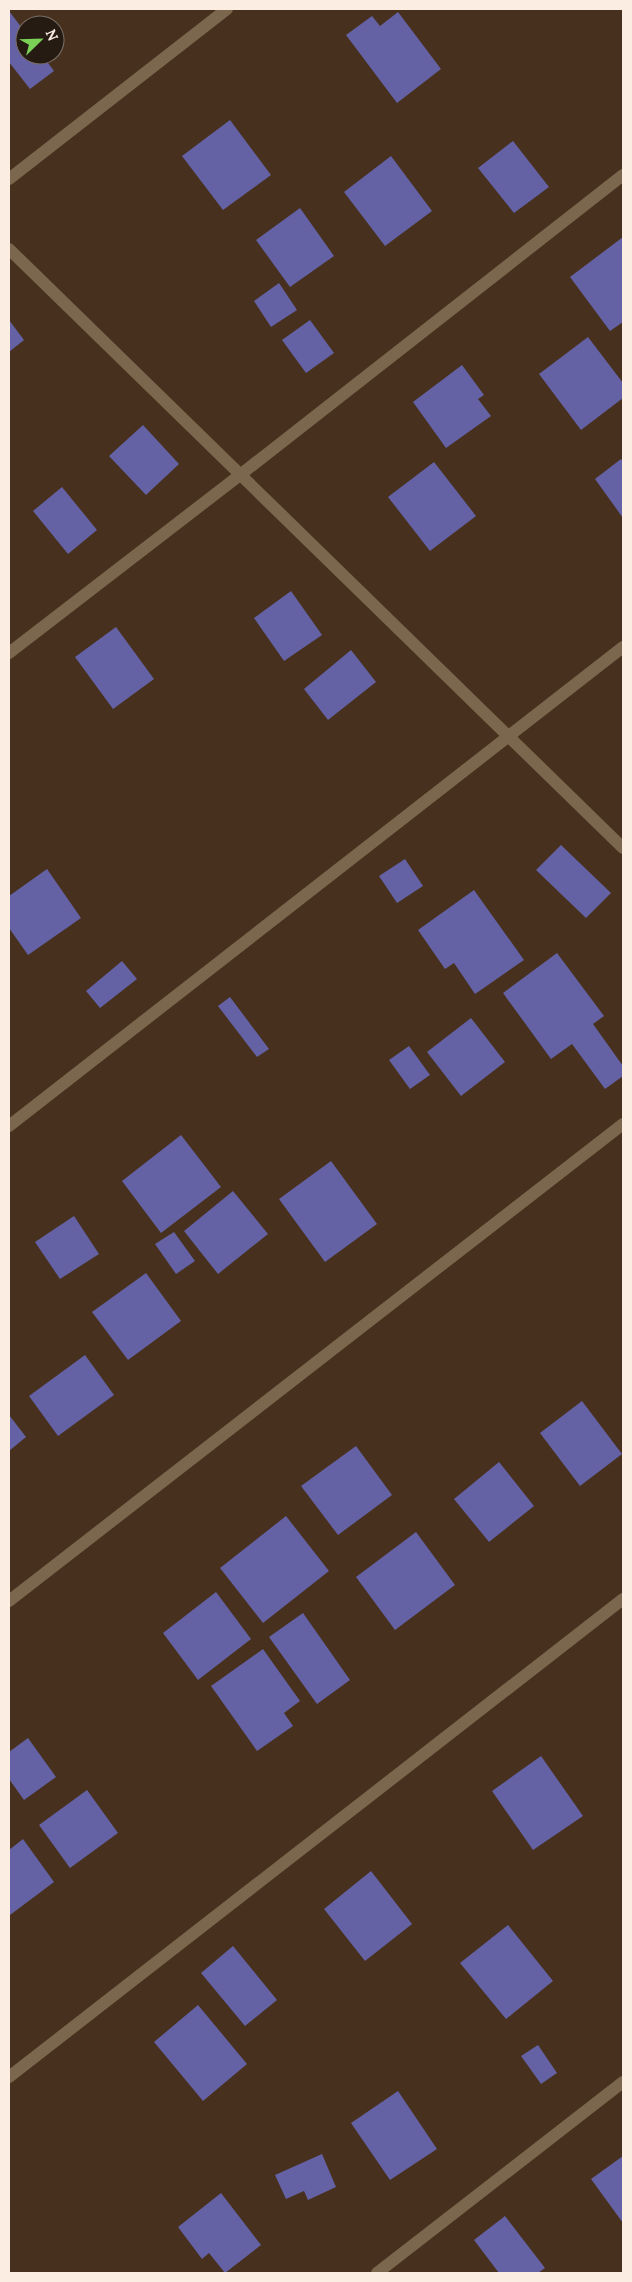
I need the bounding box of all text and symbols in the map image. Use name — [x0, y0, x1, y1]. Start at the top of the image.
north arrow — [15, 15, 65, 65]
text: N — [42, 26, 62, 44]

